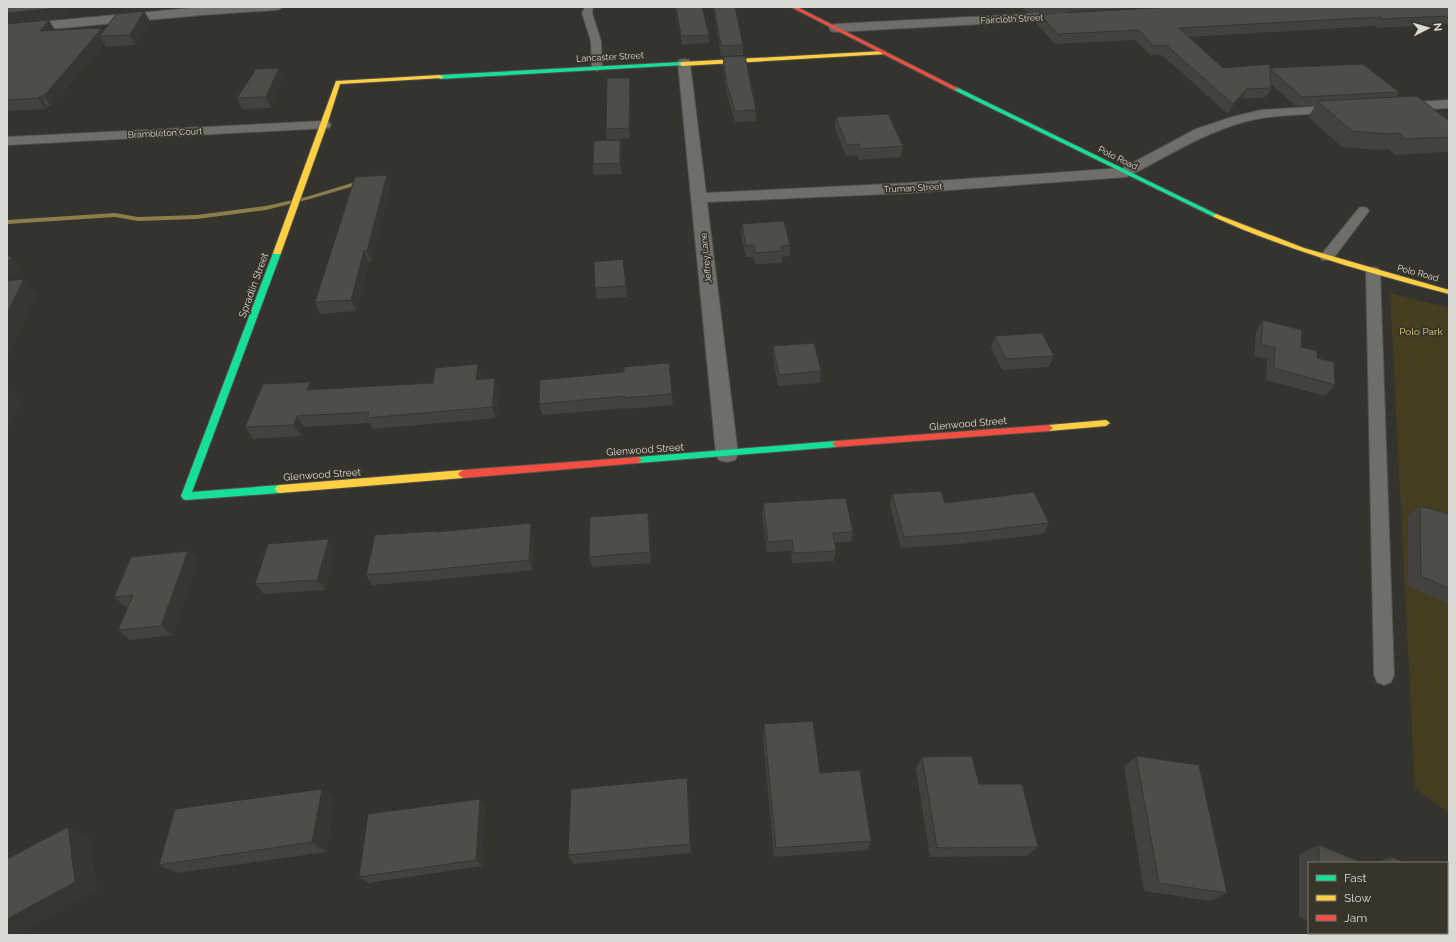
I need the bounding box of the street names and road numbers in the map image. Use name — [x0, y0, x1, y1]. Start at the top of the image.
street label: Faircloth Street — [980, 12, 1044, 26]
street label: Lancaster Street — [576, 50, 644, 64]
street label: Brambleton Court — [128, 126, 202, 140]
street label: Polo Road — [1097, 144, 1140, 172]
street label: Truman Street — [883, 181, 943, 195]
street label: Jeffrey Lane — [698, 232, 714, 284]
street label: Spradlin Street — [237, 251, 271, 319]
street label: Polo Road — [1396, 263, 1440, 283]
street label: Glenwood Street — [929, 415, 1008, 432]
street label: Glenwood Street — [606, 441, 685, 458]
street label: Glenwood Street — [283, 466, 362, 483]

